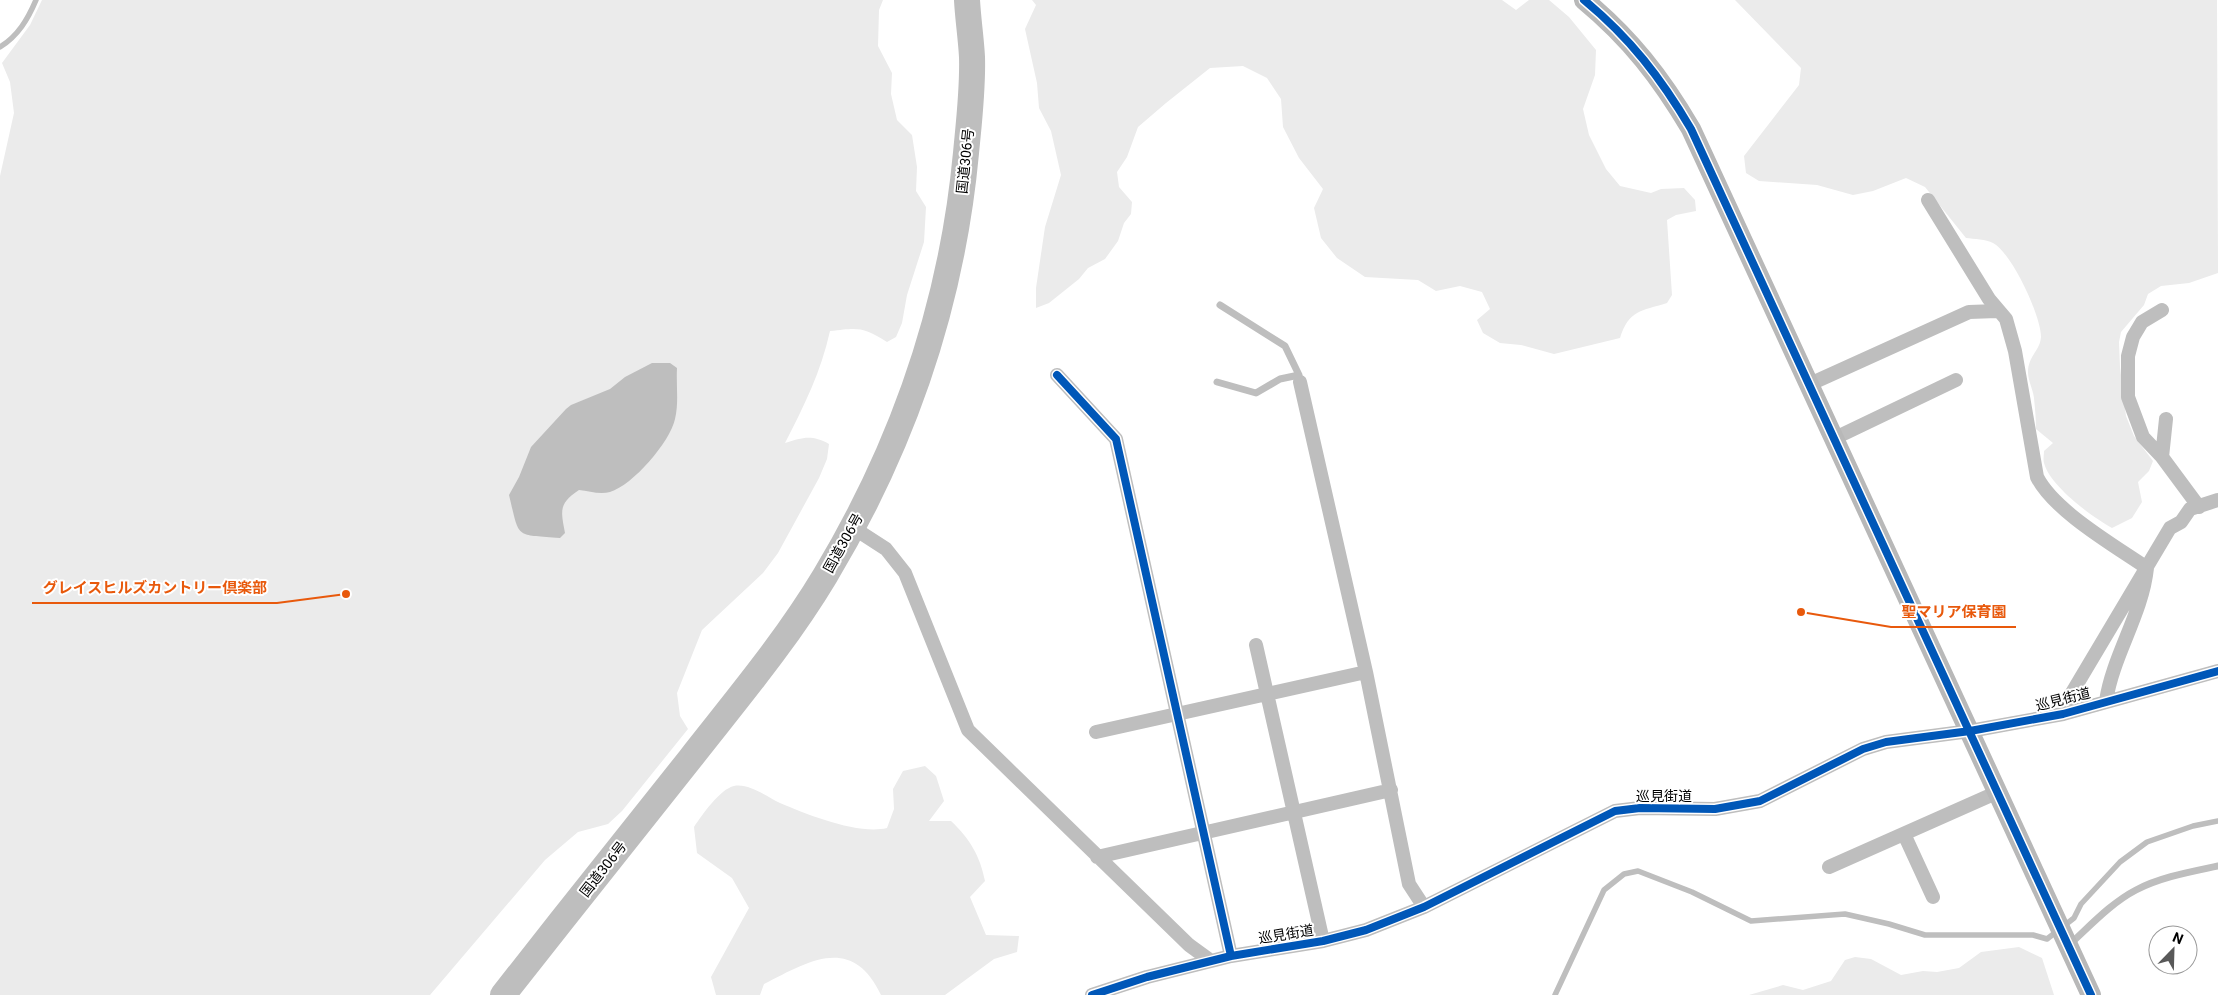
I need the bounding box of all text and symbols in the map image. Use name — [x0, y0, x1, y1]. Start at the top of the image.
street label: 国道306号 — [954, 128, 976, 194]
street label: 国道306号 — [820, 510, 866, 576]
callout: グレイスヒルズカントリー倶楽部 — [32, 573, 277, 603]
text: グレイスヒルズカントリー倶楽部 — [43, 579, 267, 597]
callout: 聖マリア保育園 — [1891, 597, 2016, 627]
text: 聖マリア保育園 — [1901, 603, 2007, 621]
street label: 巡見街道 — [2034, 684, 2092, 714]
street label: 巡見街道 — [1636, 788, 1692, 804]
street label: 国道306号 — [576, 838, 630, 900]
street label: 巡見街道 — [1257, 922, 1315, 946]
north arrow — [2148, 925, 2198, 975]
text: N — [2170, 929, 2186, 947]

